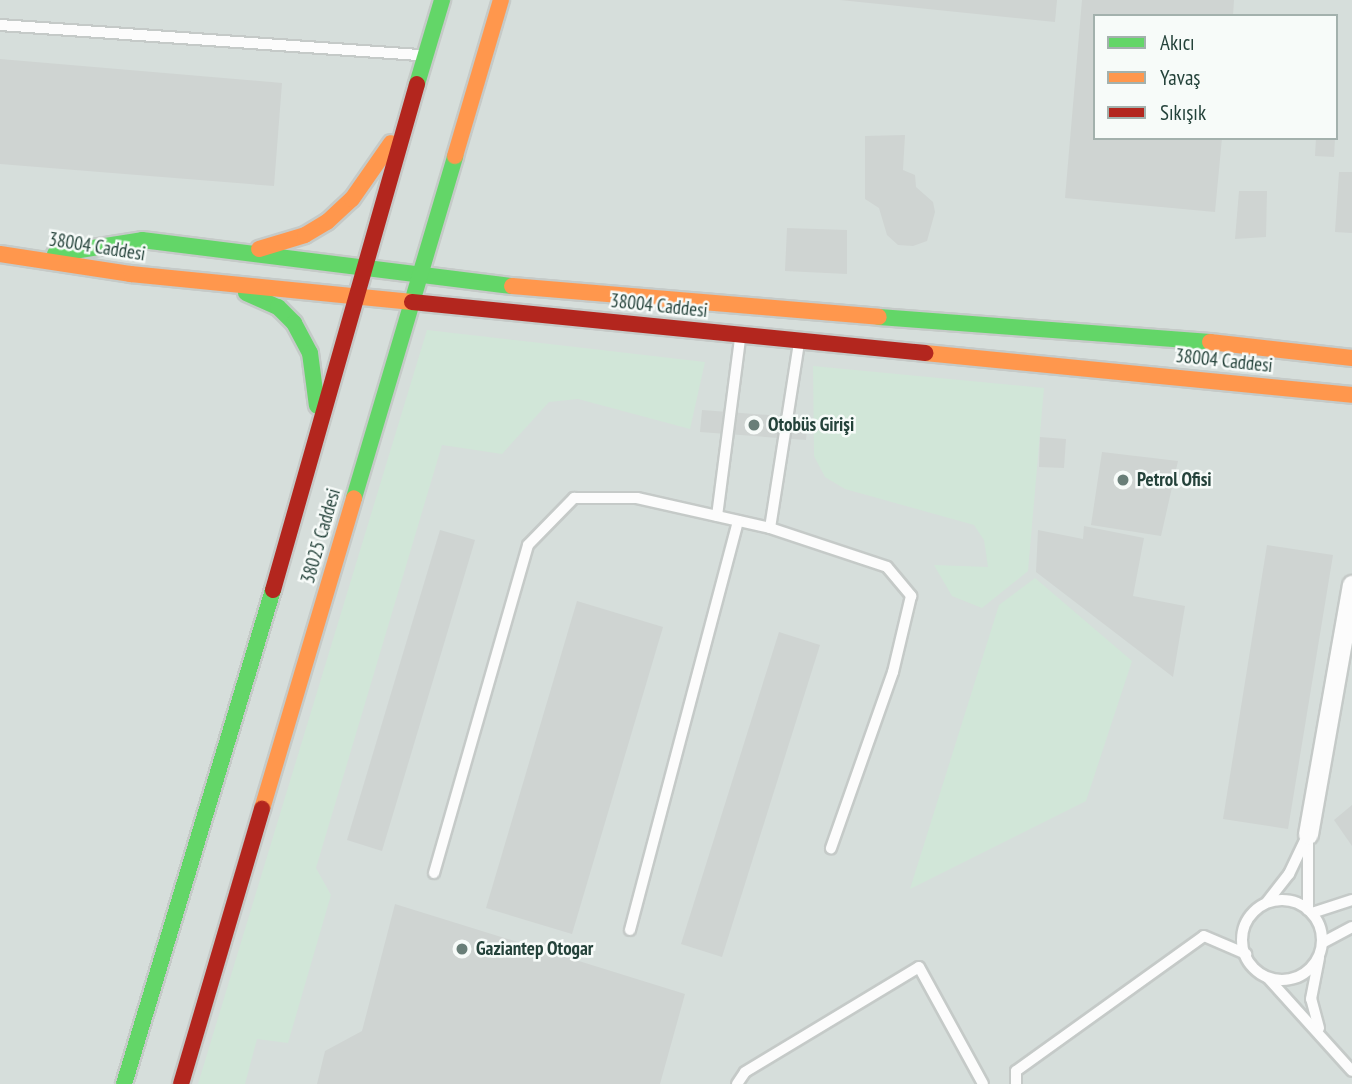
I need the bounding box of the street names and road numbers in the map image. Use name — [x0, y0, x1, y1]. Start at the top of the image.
street label: 38004 Caddesi — [47, 228, 147, 266]
street label: 38004 Caddesi — [609, 290, 709, 322]
street label: 38004 Caddesi — [1174, 345, 1274, 377]
street label: 38025 Caddesi — [297, 486, 345, 586]

